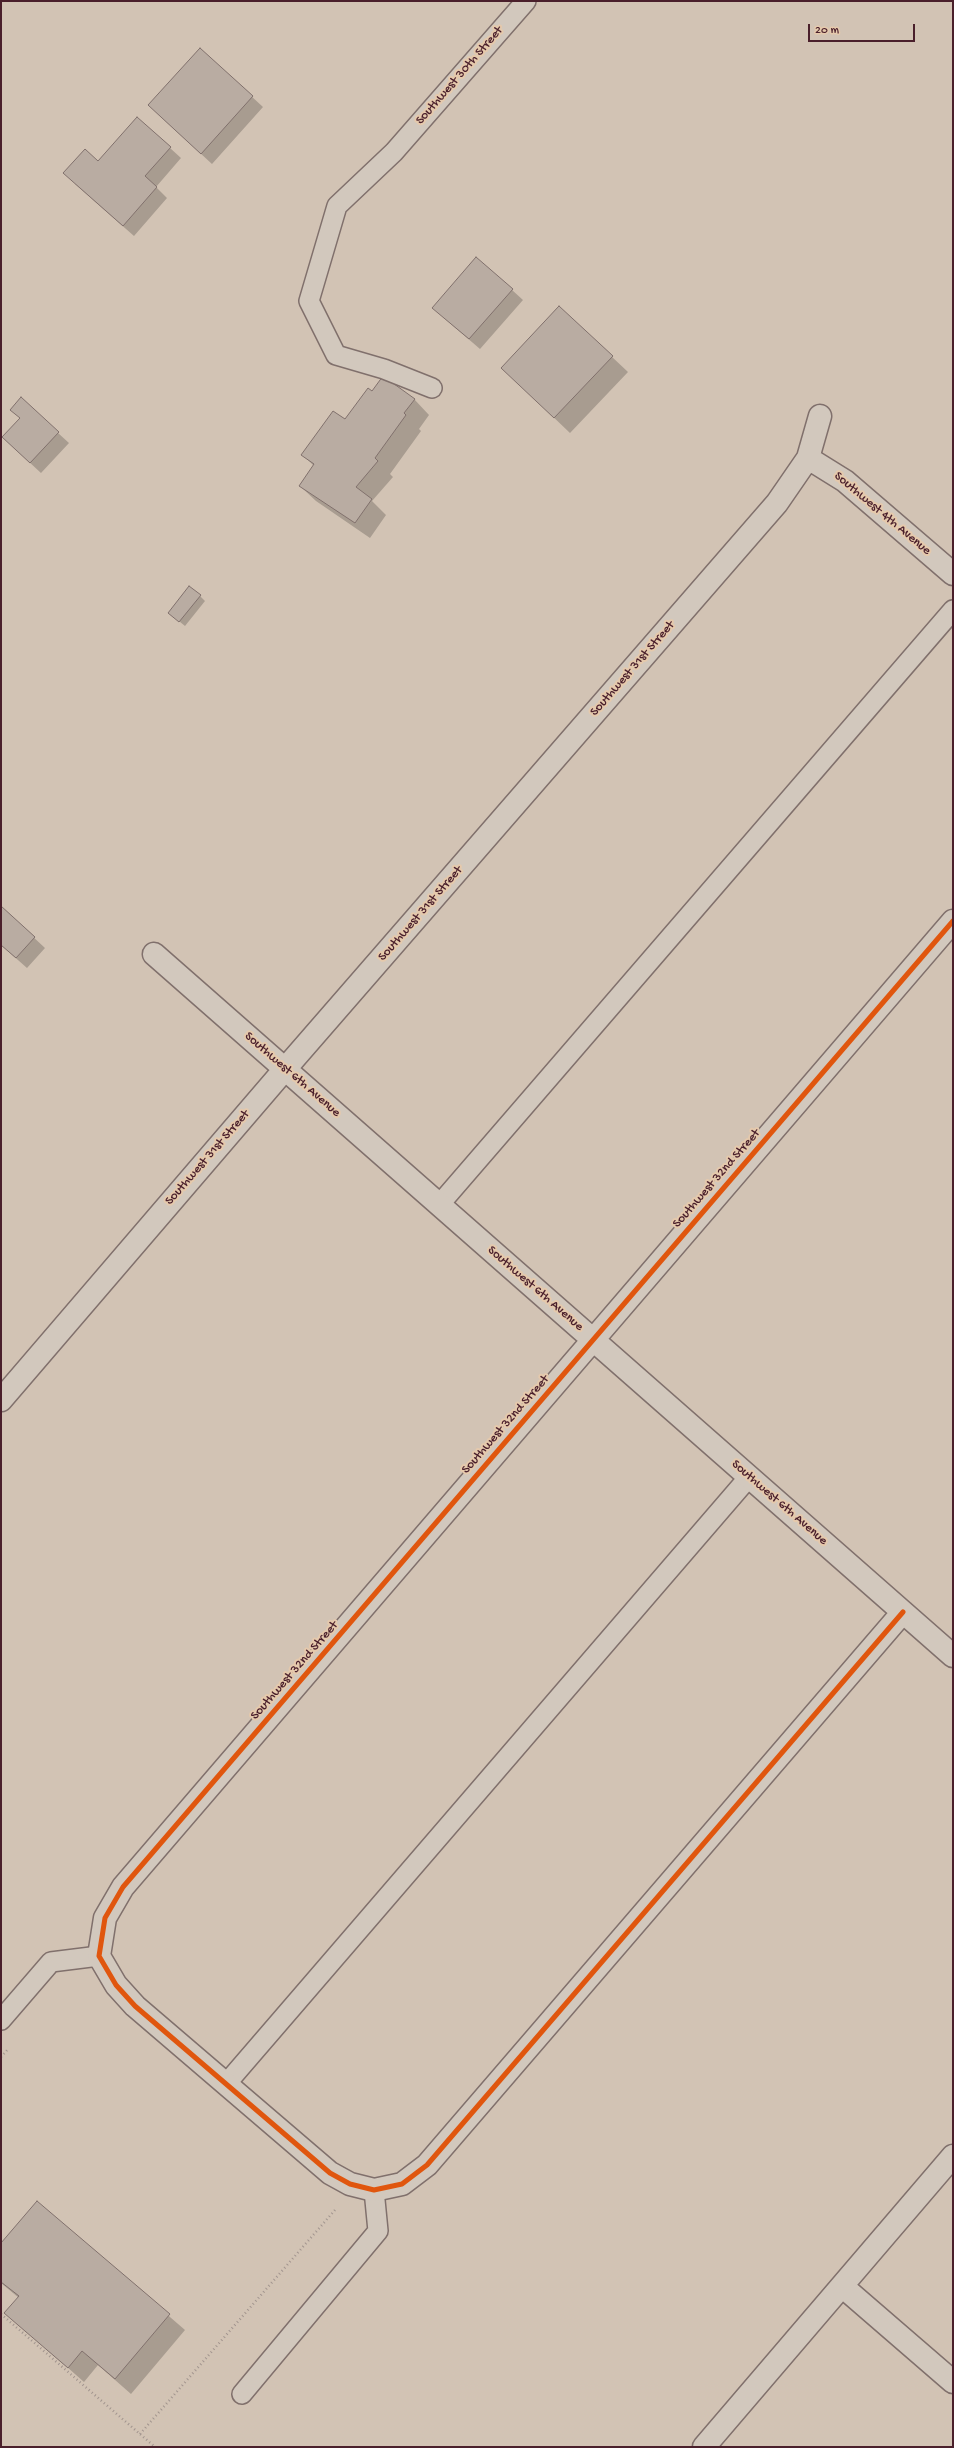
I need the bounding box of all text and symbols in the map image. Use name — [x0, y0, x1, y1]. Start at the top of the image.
scale bar — [810, 16, 917, 42]
street label: Southwest 30th Street — [413, 24, 507, 128]
text: 20 m — [815, 24, 839, 38]
street label: Southwest 4th Avenue — [830, 469, 934, 559]
street label: Southwest 31st Street — [587, 618, 679, 720]
street label: Southwest 31st Street — [375, 863, 467, 965]
street label: Southwest 6th Avenue — [241, 1029, 343, 1121]
street label: Southwest 31st Street — [162, 1107, 254, 1209]
street label: Southwest 32nd Street — [670, 1126, 764, 1232]
street label: Southwest 6th Avenue — [484, 1243, 586, 1335]
street label: Southwest 32nd Street — [459, 1372, 553, 1478]
street label: Southwest 6th Avenue — [728, 1457, 830, 1549]
street label: Southwest 32nd Street — [248, 1618, 342, 1724]

